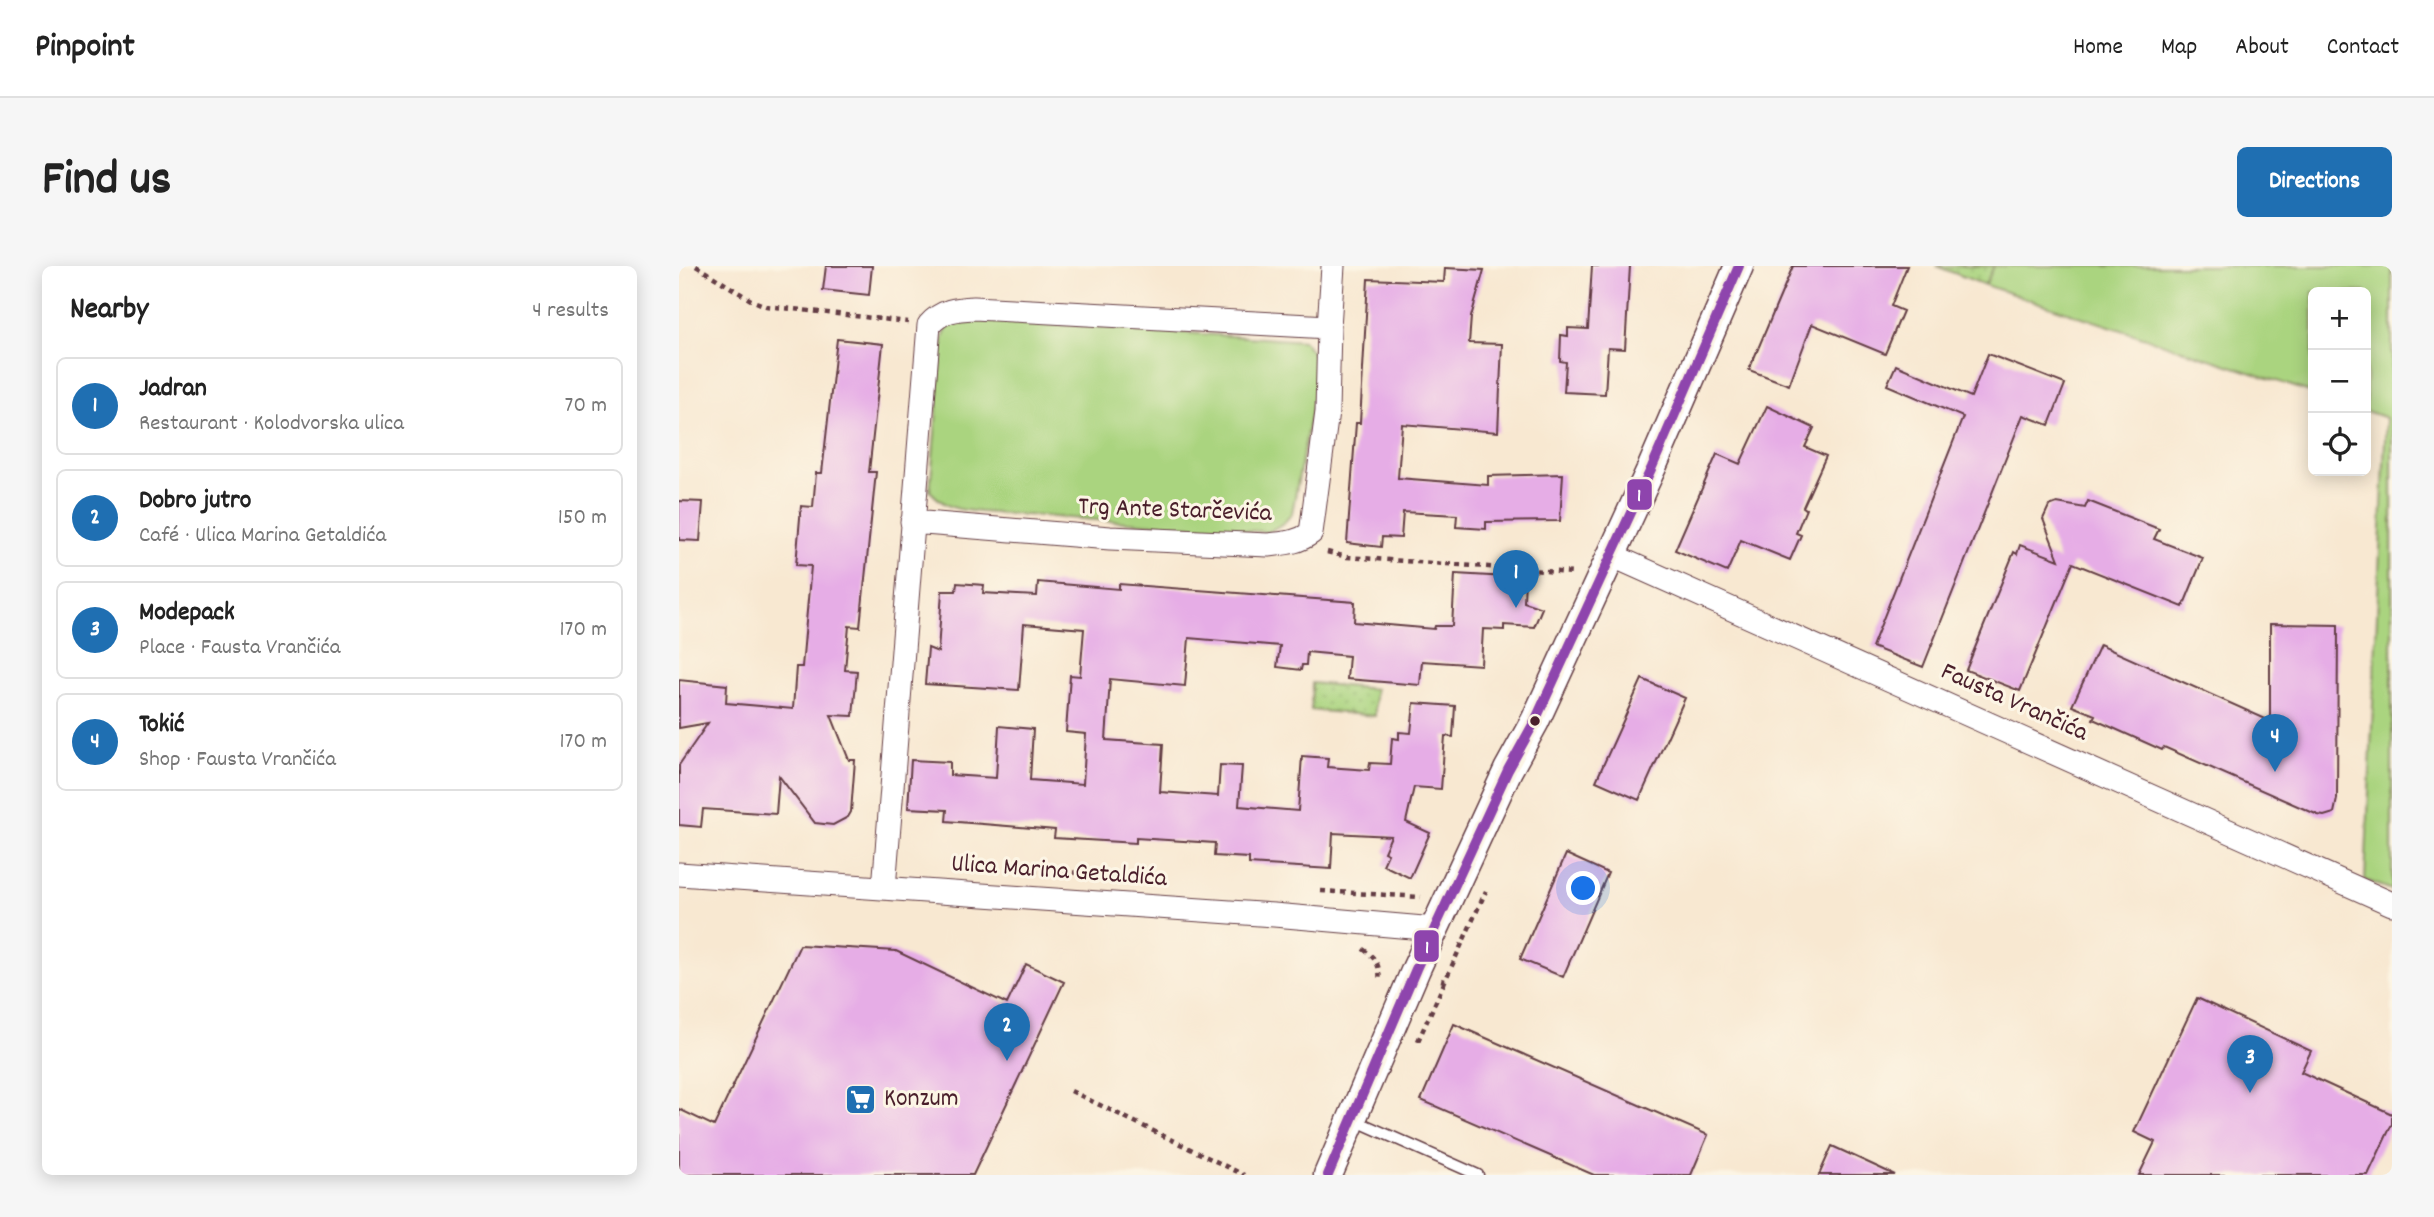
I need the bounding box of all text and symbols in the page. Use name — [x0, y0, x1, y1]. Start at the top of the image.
text: Pinpoint — [35, 25, 135, 72]
text: Home — [2073, 31, 2123, 65]
text: Map — [2161, 31, 2197, 65]
text: About — [2235, 31, 2289, 65]
text: Contact — [2327, 31, 2399, 65]
text: Find us — [42, 147, 171, 217]
button: Directions — [2237, 147, 2392, 217]
map controls — [2308, 287, 2371, 476]
button: + — [2308, 287, 2371, 350]
text: Nearby — [70, 290, 148, 333]
text: 4 results — [532, 295, 609, 328]
button: − — [2308, 350, 2371, 413]
text: Jadran — [139, 371, 207, 408]
text: 1 — [92, 390, 98, 423]
text: 70 m — [565, 390, 607, 423]
text: Restaurant · Kolodvorska ulica — [139, 408, 404, 441]
button: locate — [2308, 413, 2371, 476]
line badge: 1 — [1626, 478, 1653, 511]
text: Dobro jutro — [139, 483, 251, 520]
text: 1 — [1637, 484, 1641, 511]
street label: Trg Ante Starčevića — [1078, 489, 1273, 533]
text: 2 — [90, 502, 100, 535]
text: 150 m — [558, 502, 607, 535]
text: Café · Ulica Marina Getaldića — [139, 520, 386, 553]
pin: 1 — [1493, 550, 1539, 608]
text: Modepack — [139, 595, 235, 632]
text: 3 — [90, 614, 100, 647]
text: 170 m — [560, 614, 607, 647]
text: Place · Fausta Vrančića — [139, 632, 341, 665]
street label: Fausta Vrančića — [1934, 654, 2094, 752]
text: Tokić — [139, 707, 185, 744]
unlabelled marker — [1528, 714, 1542, 728]
pin: 4 — [2252, 714, 2298, 772]
text: 4 — [90, 726, 100, 759]
text: 170 m — [560, 726, 607, 759]
text: Shop · Fausta Vrančića — [139, 744, 336, 777]
street label: Ulica Marina Getaldića — [950, 846, 1169, 898]
your location — [1566, 871, 1600, 905]
line badge: 1 — [1413, 929, 1440, 963]
text: 1 — [1425, 936, 1429, 963]
pin: 2 — [984, 1003, 1030, 1061]
pin: 3 — [2227, 1035, 2273, 1093]
place label: Konzum — [884, 1081, 959, 1118]
supermarket icon: Konzum — [844, 1082, 878, 1116]

